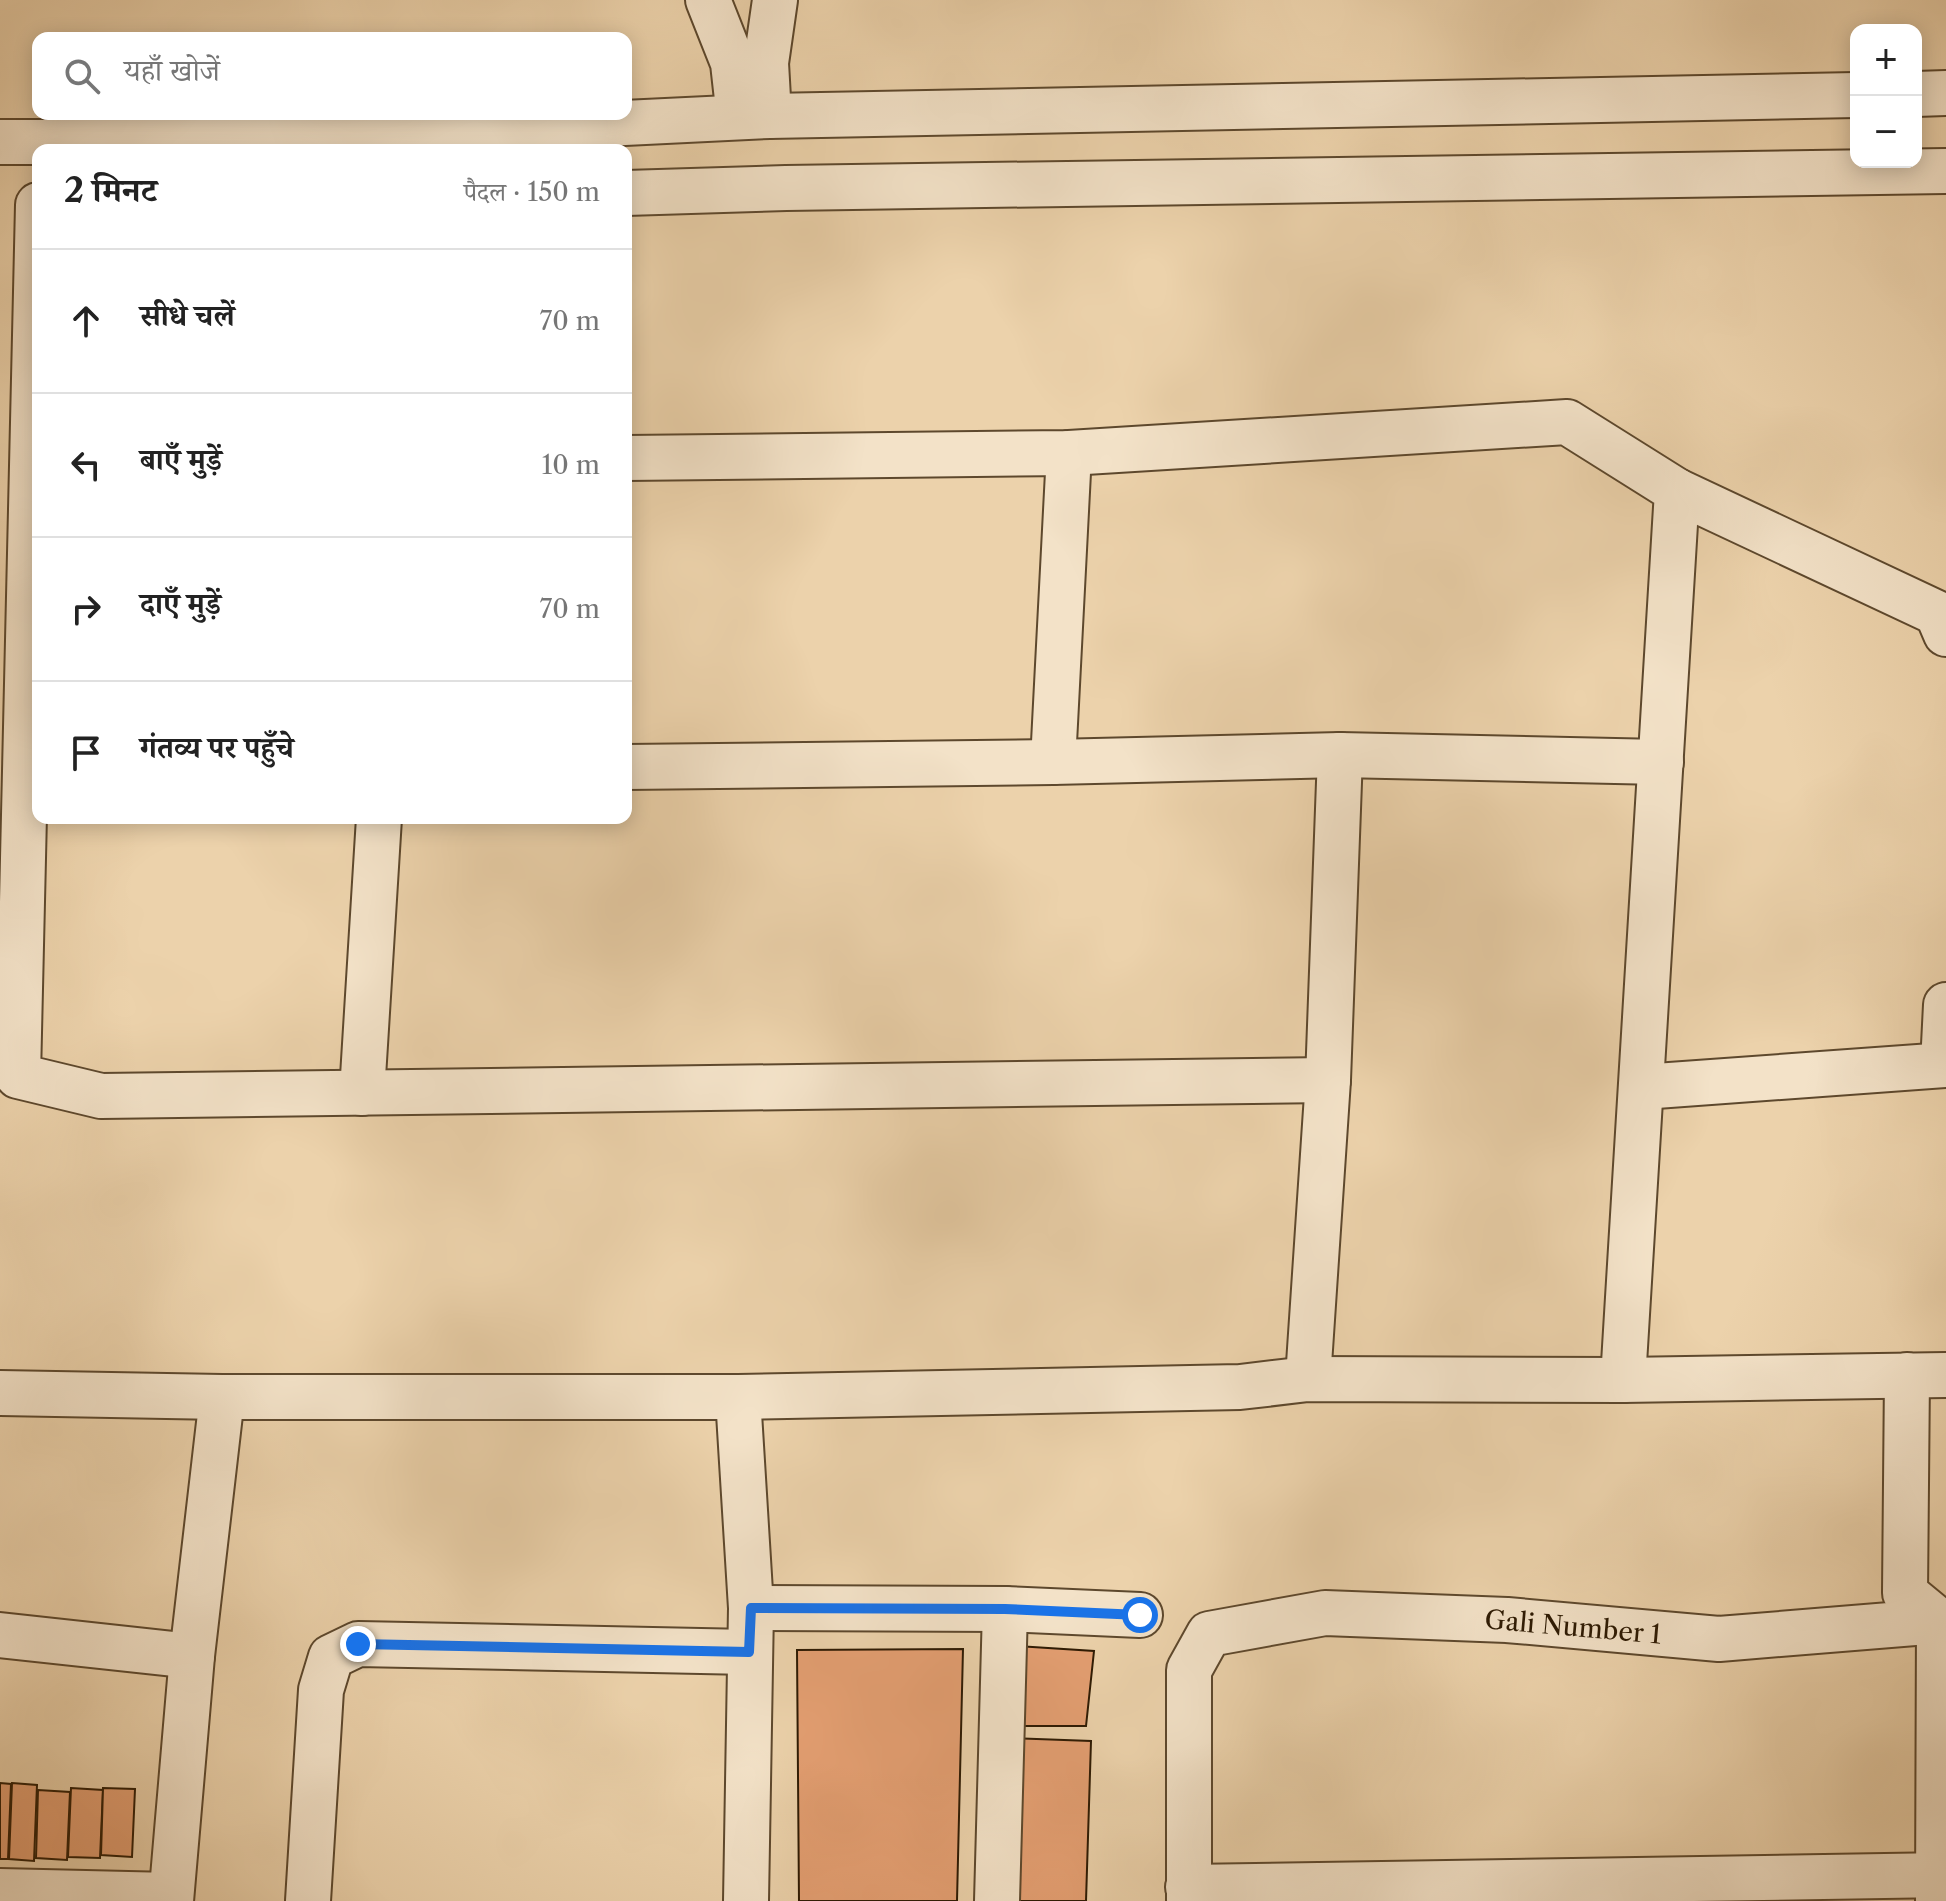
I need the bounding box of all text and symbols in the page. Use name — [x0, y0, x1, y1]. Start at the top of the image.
map controls — [1850, 24, 1922, 168]
button: + — [1850, 24, 1922, 96]
search box — [32, 32, 632, 120]
text: यहाँ खोजें — [124, 52, 220, 89]
icon: search — [60, 54, 104, 98]
button: − — [1850, 96, 1922, 168]
text: 2 मिनट — [64, 169, 157, 211]
text: पैदल · 150 m — [464, 176, 600, 208]
text: सीधे चलें — [140, 297, 235, 334]
icon: ahead — [64, 299, 108, 343]
text: 70 m — [540, 305, 600, 337]
text: बाएँ मुड़ें — [140, 441, 222, 478]
icon: left — [64, 443, 108, 487]
text: 10 m — [541, 449, 600, 481]
text: दाएँ मुड़ें — [140, 585, 221, 622]
icon: right — [64, 587, 108, 631]
text: 70 m — [540, 593, 600, 625]
text: गंतव्य पर पहुँचे — [140, 729, 294, 766]
icon: arrive — [64, 731, 108, 775]
route start — [1122, 1597, 1158, 1633]
street label: Gali Number 1 — [1483, 1603, 1663, 1651]
route end — [340, 1626, 376, 1662]

